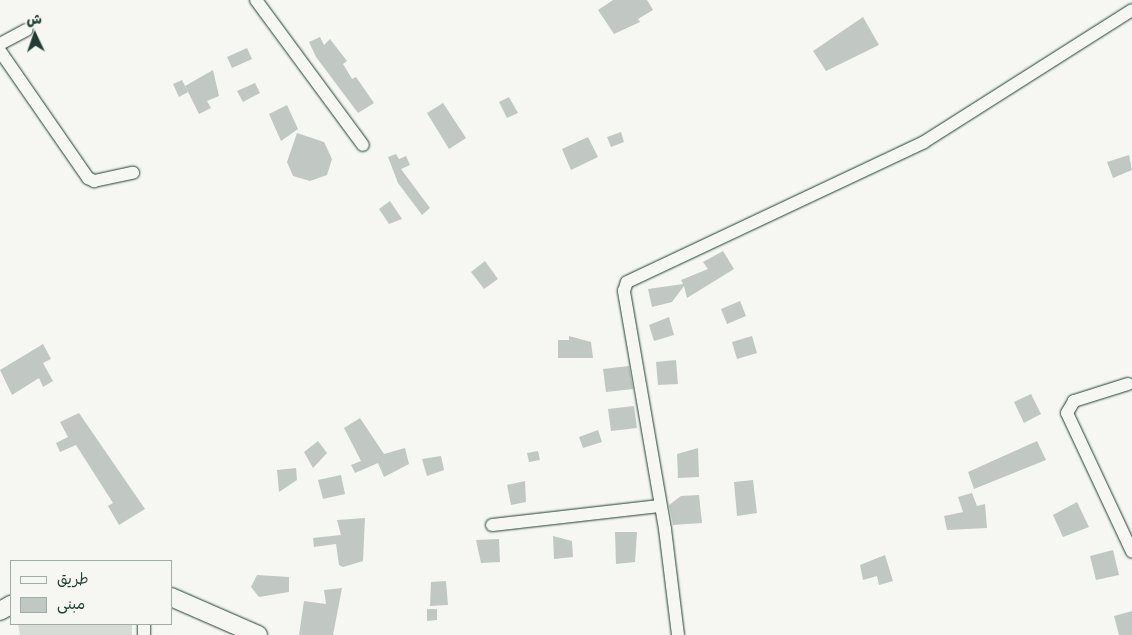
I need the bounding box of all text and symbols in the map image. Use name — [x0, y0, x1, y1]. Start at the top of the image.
north arrow — [10, 10, 60, 60]
text: ش — [26, 11, 42, 29]
legend — [10, 560, 172, 625]
text: طريق — [57, 570, 89, 590]
text: مبنى — [57, 595, 85, 615]

